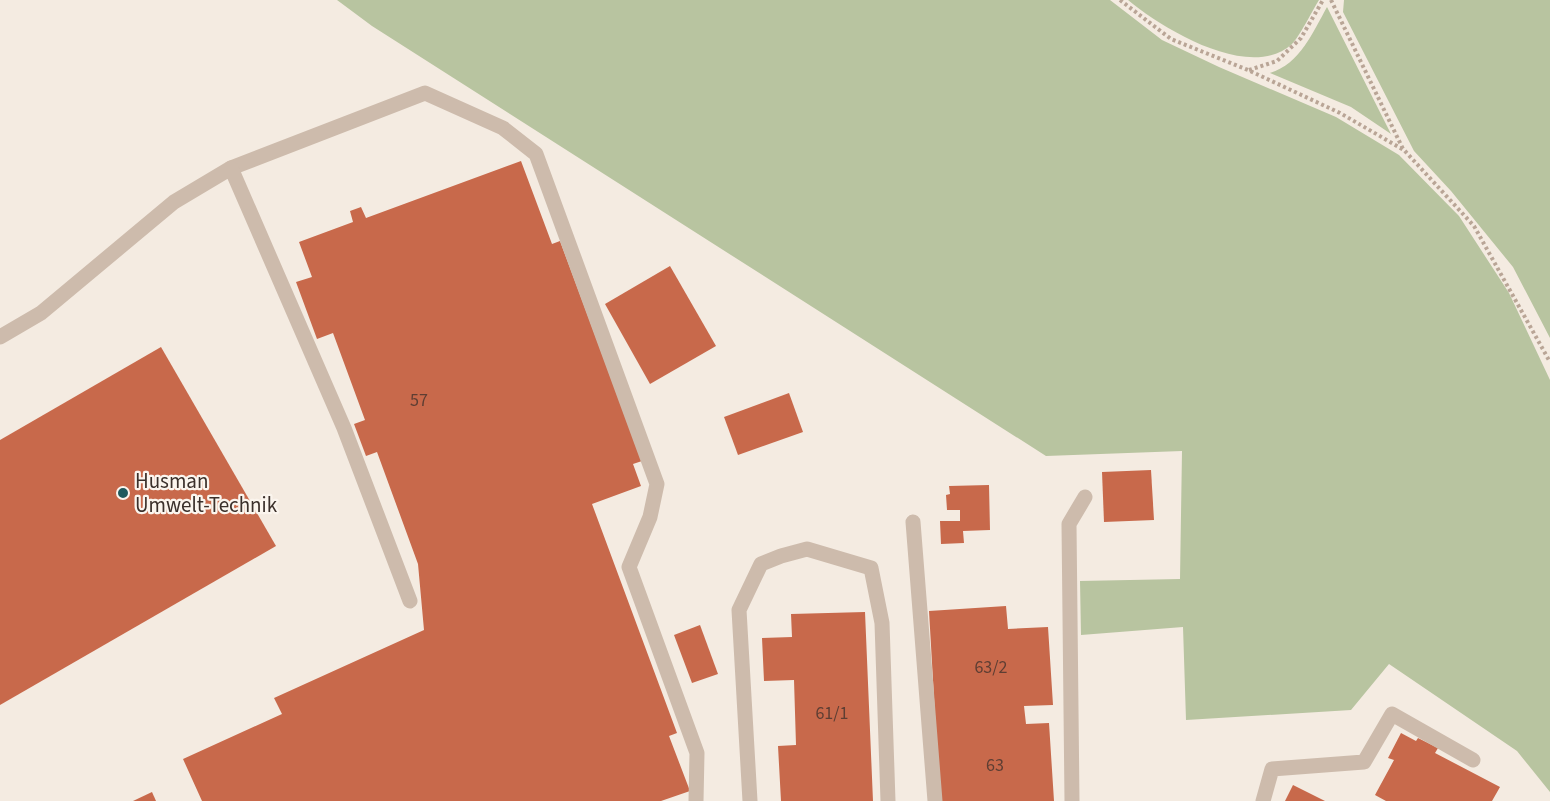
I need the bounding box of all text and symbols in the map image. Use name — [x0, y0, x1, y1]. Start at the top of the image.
house number: 57 — [410, 388, 428, 413]
place label: Husman Umwelt-Technik — [135, 466, 278, 520]
marker: Husman Umwelt-Technik — [116, 486, 130, 500]
house number: 63/2 — [974, 655, 1008, 680]
house number: 61/1 — [815, 701, 849, 726]
house number: 63 — [986, 753, 1004, 778]

